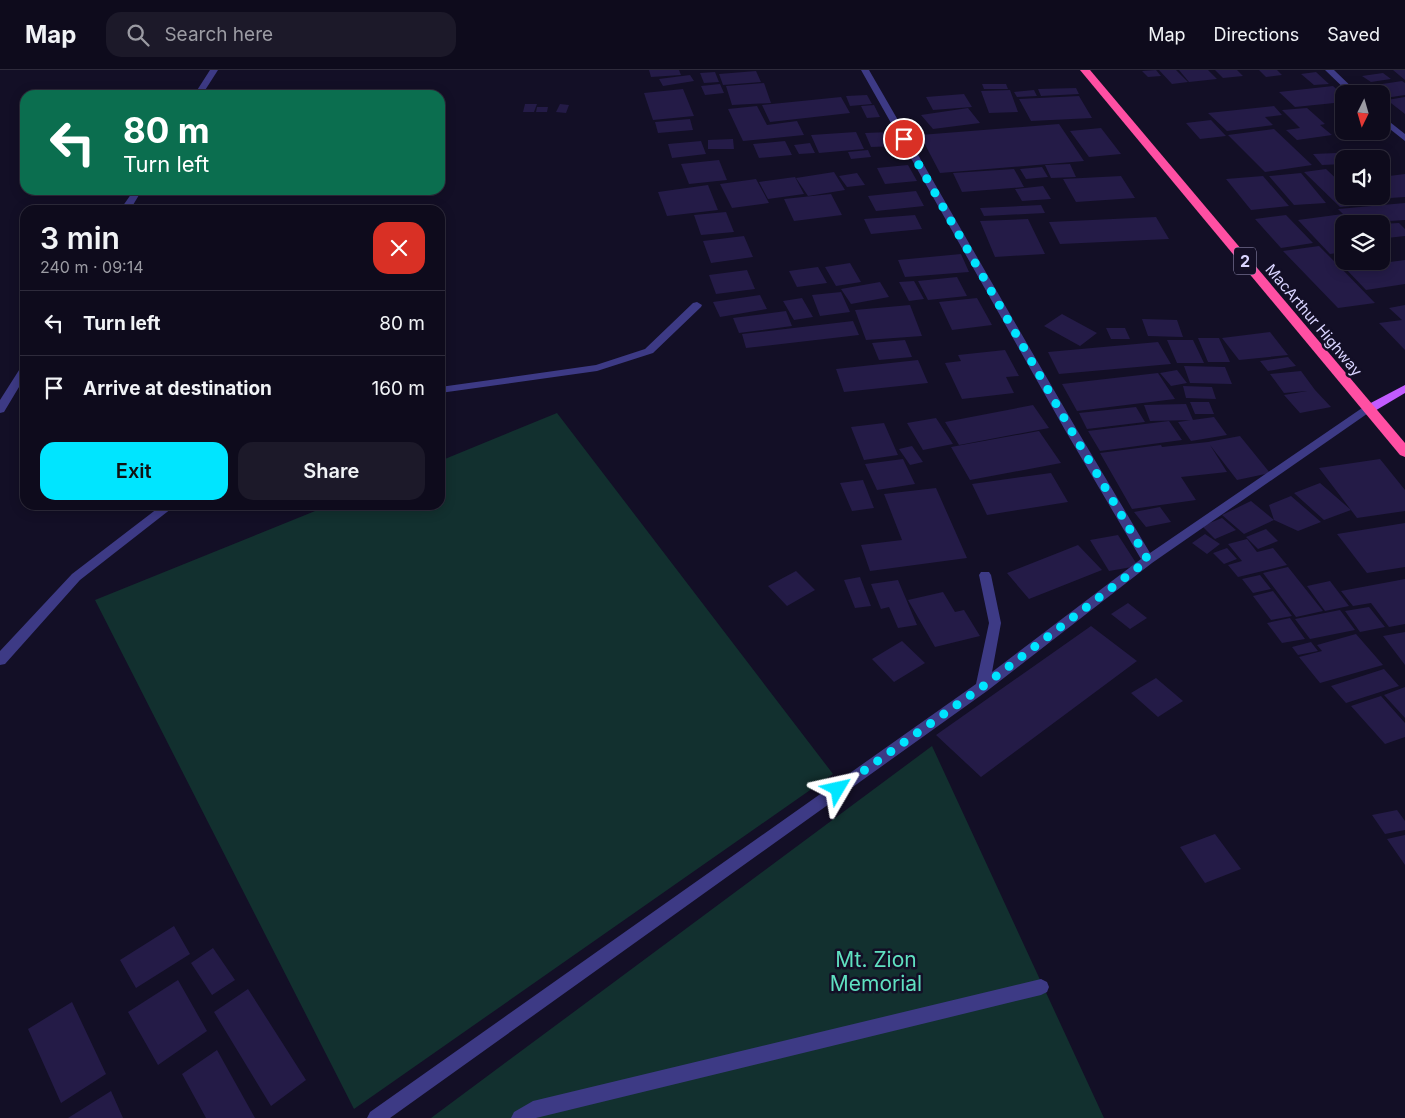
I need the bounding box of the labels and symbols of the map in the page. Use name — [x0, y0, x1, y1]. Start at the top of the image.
north arrow — [1335, 85, 1390, 140]
pin — [883, 118, 925, 160]
road number: 2 — [1234, 248, 1256, 275]
street label: MacArthur Highway — [1262, 260, 1367, 380]
position arrow — [811, 762, 863, 814]
park label: Mt. Zion Memorial — [830, 947, 922, 996]

